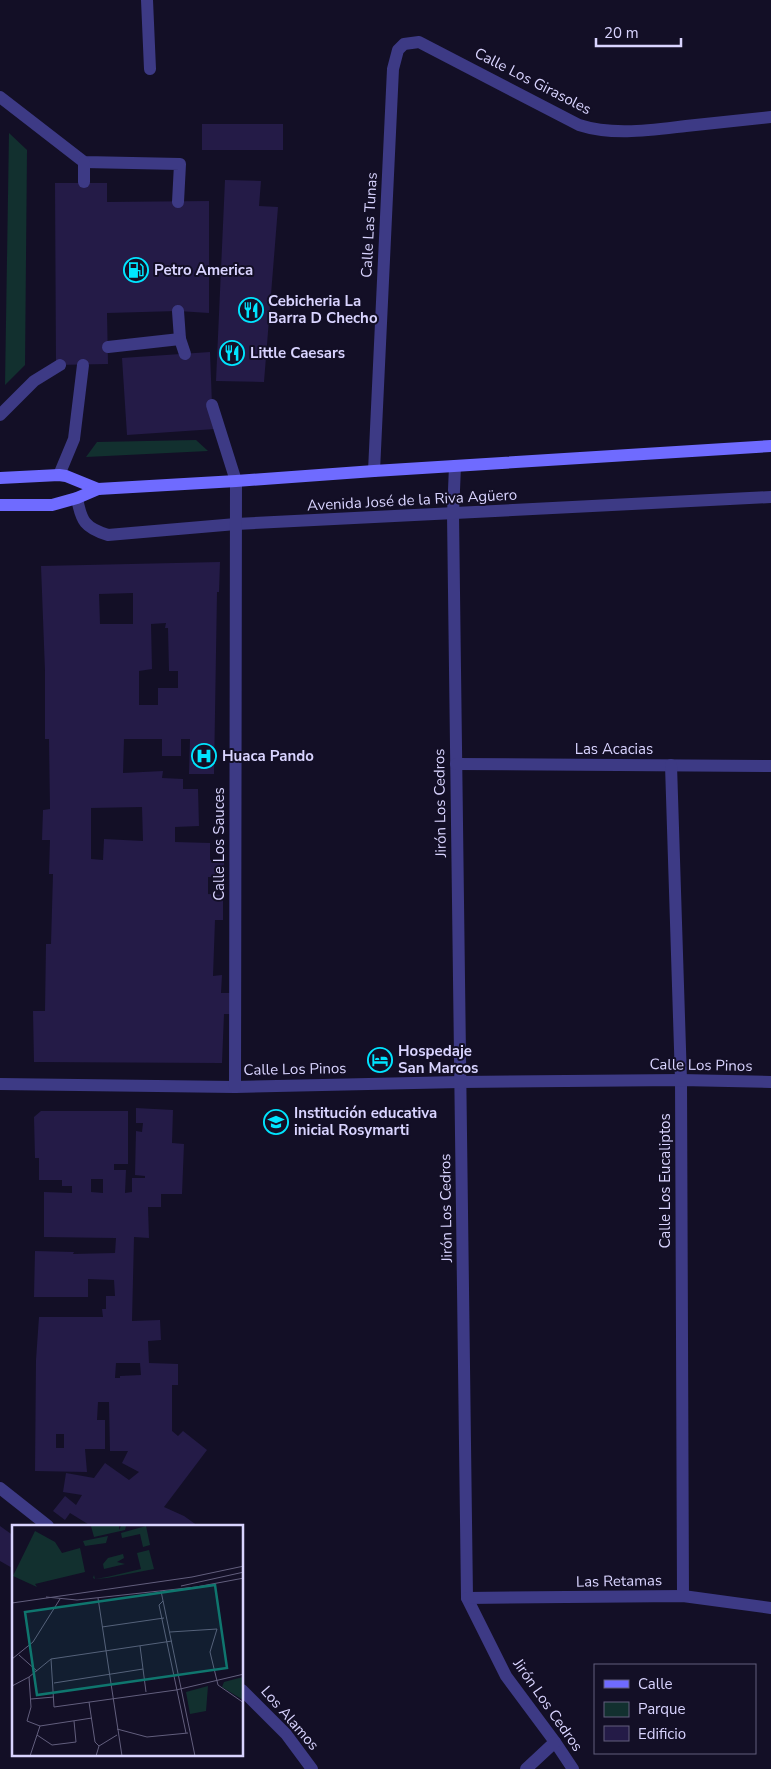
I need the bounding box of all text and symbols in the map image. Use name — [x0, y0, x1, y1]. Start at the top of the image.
scale bar — [596, 15, 681, 47]
text: 20 m — [604, 23, 639, 43]
street label: Calle Los Girasoles — [471, 43, 595, 119]
street label: Calle Las Tunas — [356, 172, 382, 278]
fuel station icon: Petro America — [123, 257, 149, 283]
place label: Petro America — [154, 260, 253, 280]
place label: Cebicheria La Barra D Checho — [268, 291, 378, 328]
restaurant icon: Cebicheria La Barra D Checho — [238, 297, 264, 323]
restaurant icon: Little Caesars — [219, 340, 245, 366]
place label: Little Caesars — [250, 343, 345, 363]
street label: Avenida José de la Riva Agüero — [306, 485, 518, 515]
street label: Las Acacias — [575, 739, 653, 759]
hospital icon: Huaca Pando — [191, 743, 217, 769]
place label: Huaca Pando — [222, 746, 314, 766]
street label: Jirón Los Cedros — [429, 748, 451, 859]
street label: Calle Los Sauces — [209, 787, 229, 901]
place label: Hospedaje San Marcos — [398, 1041, 478, 1078]
hotel icon: Hospedaje San Marcos — [367, 1047, 393, 1073]
street label: Calle Los Pinos — [649, 1054, 753, 1076]
street label: Calle Los Pinos — [243, 1058, 347, 1080]
place label: Institución educativa inicial Rosymarti — [294, 1103, 437, 1140]
school or university icon: Institución educativa inicial Rosymarti — [263, 1109, 289, 1135]
street label: Calle Los Eucaliptos — [655, 1113, 675, 1249]
street label: Jirón Los Cedros — [435, 1153, 457, 1264]
inset map — [12, 1525, 244, 1756]
street label: Las Retamas — [576, 1570, 662, 1592]
street label: Jirón Los Cedros — [508, 1654, 587, 1755]
legend — [594, 1664, 756, 1754]
text: Calle — [638, 1674, 673, 1694]
street label: Los Alamos — [256, 1682, 324, 1754]
text: Parque — [638, 1699, 686, 1719]
text: Edificio — [638, 1724, 686, 1744]

